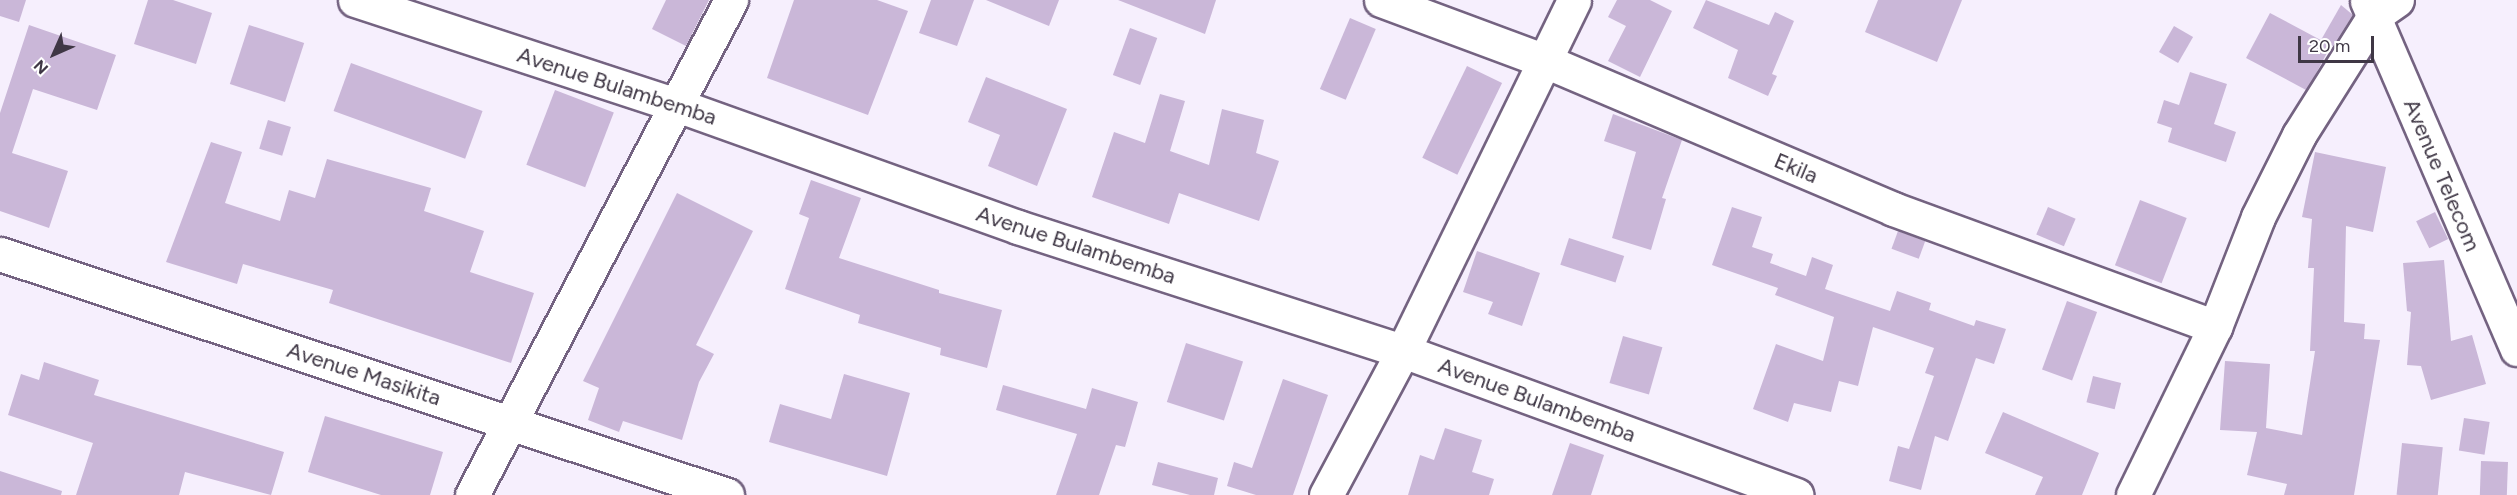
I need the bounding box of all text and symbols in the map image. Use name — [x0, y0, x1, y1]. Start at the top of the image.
north arrow — [24, 24, 84, 84]
scale bar — [2301, 24, 2378, 62]
text: 20 m — [2309, 35, 2350, 57]
street label: Avenue Bulambemba — [514, 41, 720, 131]
text: N — [30, 56, 52, 78]
street label: Avenue Telecom — [2398, 95, 2486, 255]
street label: Ekila — [1770, 147, 1822, 189]
street label: Avenue Bulambemba — [973, 200, 1179, 290]
street label: Avenue Masikita — [284, 337, 444, 411]
street label: Avenue Bulambemba — [1435, 352, 1639, 448]

